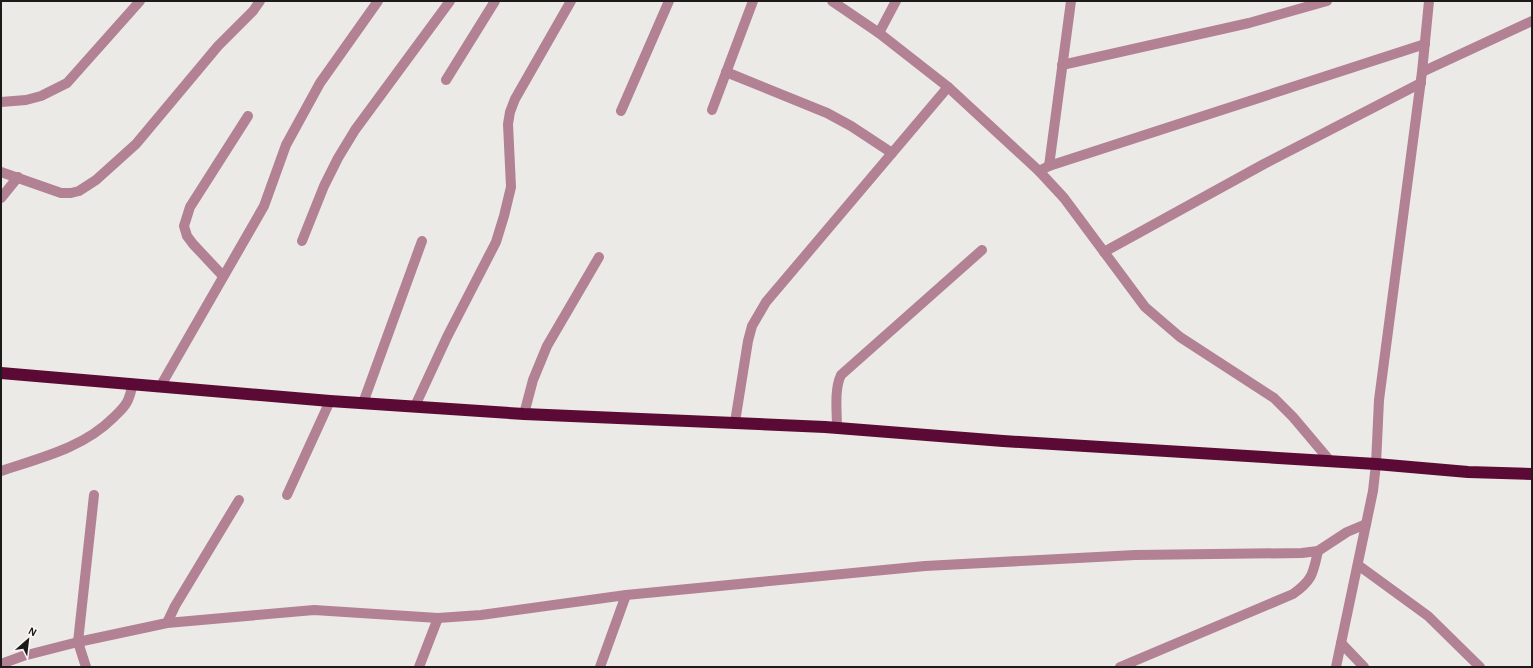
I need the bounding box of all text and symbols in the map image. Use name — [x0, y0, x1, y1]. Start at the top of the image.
north arrow — [8, 620, 48, 660]
text: N — [26, 625, 38, 638]

